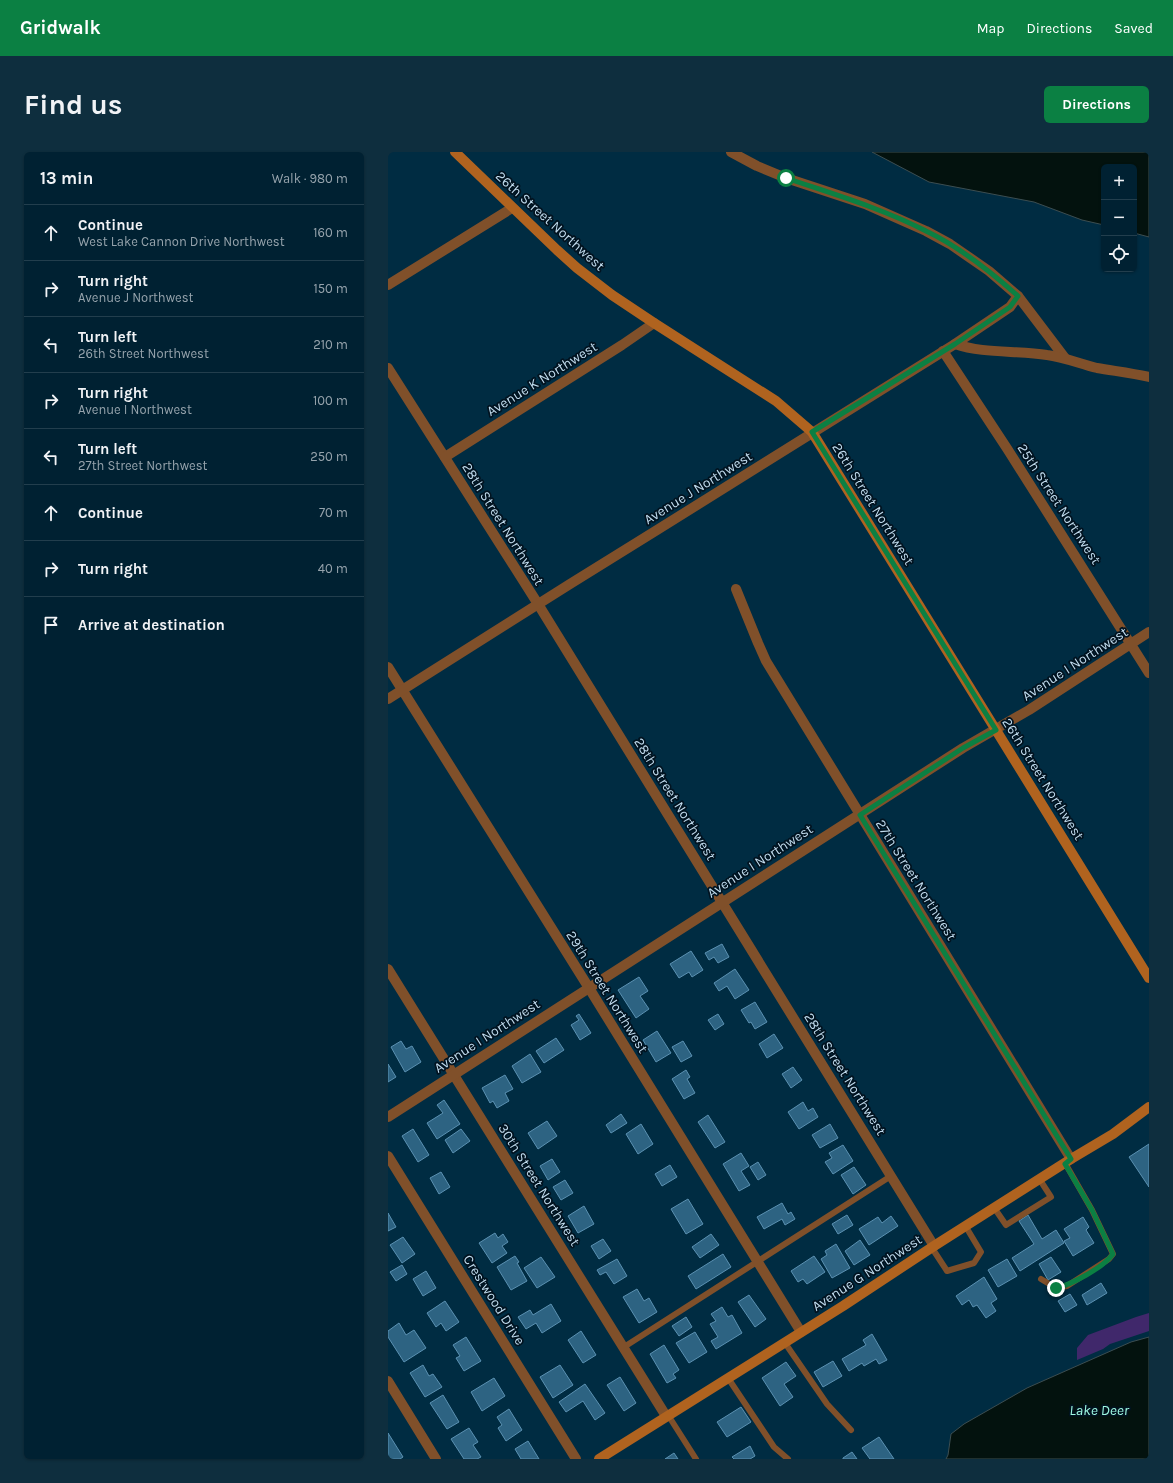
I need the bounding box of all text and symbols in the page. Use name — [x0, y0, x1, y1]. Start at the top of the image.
text: Gridwalk — [20, 17, 101, 39]
text: Map — [977, 20, 1005, 37]
text: Directions — [1027, 20, 1092, 37]
text: Saved — [1114, 20, 1153, 37]
button: Directions — [1044, 86, 1149, 123]
text: Find us — [24, 88, 123, 121]
map controls — [1101, 164, 1137, 272]
button: + — [1101, 164, 1137, 200]
text: 13 min — [40, 168, 93, 188]
street label: 26th Street Northwest — [492, 168, 608, 274]
route start — [777, 169, 795, 187]
text: Walk · 980 m — [272, 171, 348, 186]
button: − — [1101, 200, 1137, 236]
text: Continue — [78, 216, 143, 234]
icon: ahead — [40, 222, 62, 244]
text: 160 m — [313, 225, 348, 240]
text: West Lake Cannon Drive Northwest — [78, 234, 285, 249]
button: locate — [1101, 236, 1137, 272]
text: Turn right — [78, 272, 148, 290]
icon: right — [40, 278, 62, 300]
text: 150 m — [313, 281, 348, 296]
text: Avenue J Northwest — [78, 290, 193, 305]
text: Turn left — [78, 328, 137, 346]
icon: left — [40, 334, 62, 356]
text: 210 m — [313, 337, 348, 352]
street label: Avenue K Northwest — [484, 338, 600, 420]
text: 26th Street Northwest — [78, 346, 209, 361]
text: Turn right — [78, 384, 148, 402]
icon: right — [40, 390, 62, 412]
text: 100 m — [313, 393, 348, 408]
text: Avenue I Northwest — [78, 402, 192, 417]
text: Turn left — [78, 440, 137, 458]
street label: 26th Street Northwest — [828, 440, 918, 568]
street label: 25th Street Northwest — [1014, 440, 1104, 568]
icon: left — [40, 446, 62, 468]
street label: Avenue J Northwest — [641, 448, 755, 528]
text: 250 m — [310, 449, 348, 464]
text: 27th Street Northwest — [78, 458, 207, 473]
street label: 28th Street Northwest — [458, 460, 548, 588]
icon: ahead — [40, 502, 62, 524]
text: Continue — [78, 504, 143, 522]
text: 70 m — [319, 505, 348, 520]
icon: right — [40, 558, 62, 580]
text: Turn right — [78, 560, 148, 578]
text: 40 m — [318, 561, 348, 576]
icon: arrive — [40, 614, 62, 636]
text: Arrive at destination — [78, 616, 225, 634]
street label: Avenue I Northwest — [1019, 623, 1131, 705]
street label: 26th Street Northwest — [998, 715, 1088, 843]
street label: 28th Street Northwest — [630, 735, 720, 863]
street label: 27th Street Northwest — [872, 816, 960, 944]
street label: Avenue I Northwest — [704, 820, 816, 902]
street label: 29th Street Northwest — [562, 928, 652, 1056]
street label: Avenue I Northwest — [431, 995, 543, 1077]
street label: 28th Street Northwest — [800, 1010, 890, 1138]
street label: 30th Street Northwest — [494, 1121, 584, 1249]
street label: Avenue G Northwest — [809, 1231, 925, 1315]
street label: Crestwood Drive — [459, 1252, 529, 1348]
route end — [1047, 1279, 1065, 1297]
water label: Lake Deer — [1069, 1401, 1130, 1419]

